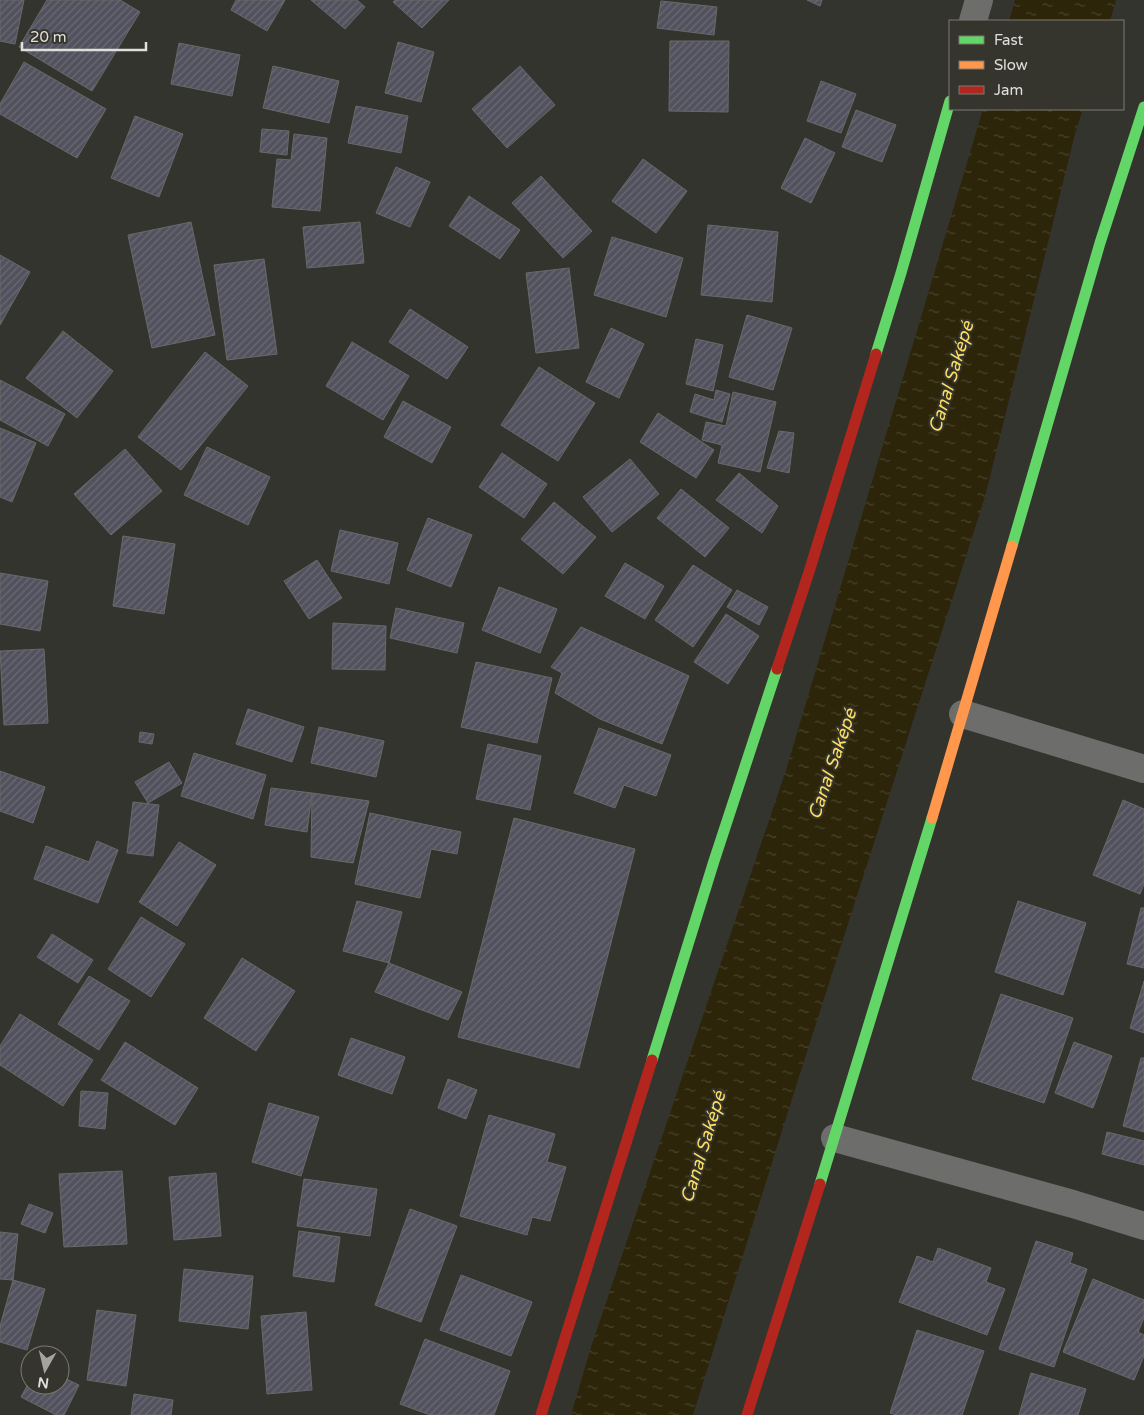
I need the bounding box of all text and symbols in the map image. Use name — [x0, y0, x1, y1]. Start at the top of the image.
scale bar — [22, 20, 146, 52]
legend — [949, 20, 1124, 110]
text: 20 m — [30, 28, 67, 46]
text: Fast — [994, 31, 1024, 49]
text: Slow — [994, 56, 1028, 74]
text: Jam — [994, 81, 1023, 99]
water label: Canal Saképé — [924, 318, 979, 435]
water label: Canal Saképé — [803, 705, 861, 822]
water label: Canal Saképé — [676, 1088, 731, 1205]
north arrow — [20, 1345, 70, 1395]
text: N — [37, 1373, 50, 1392]

